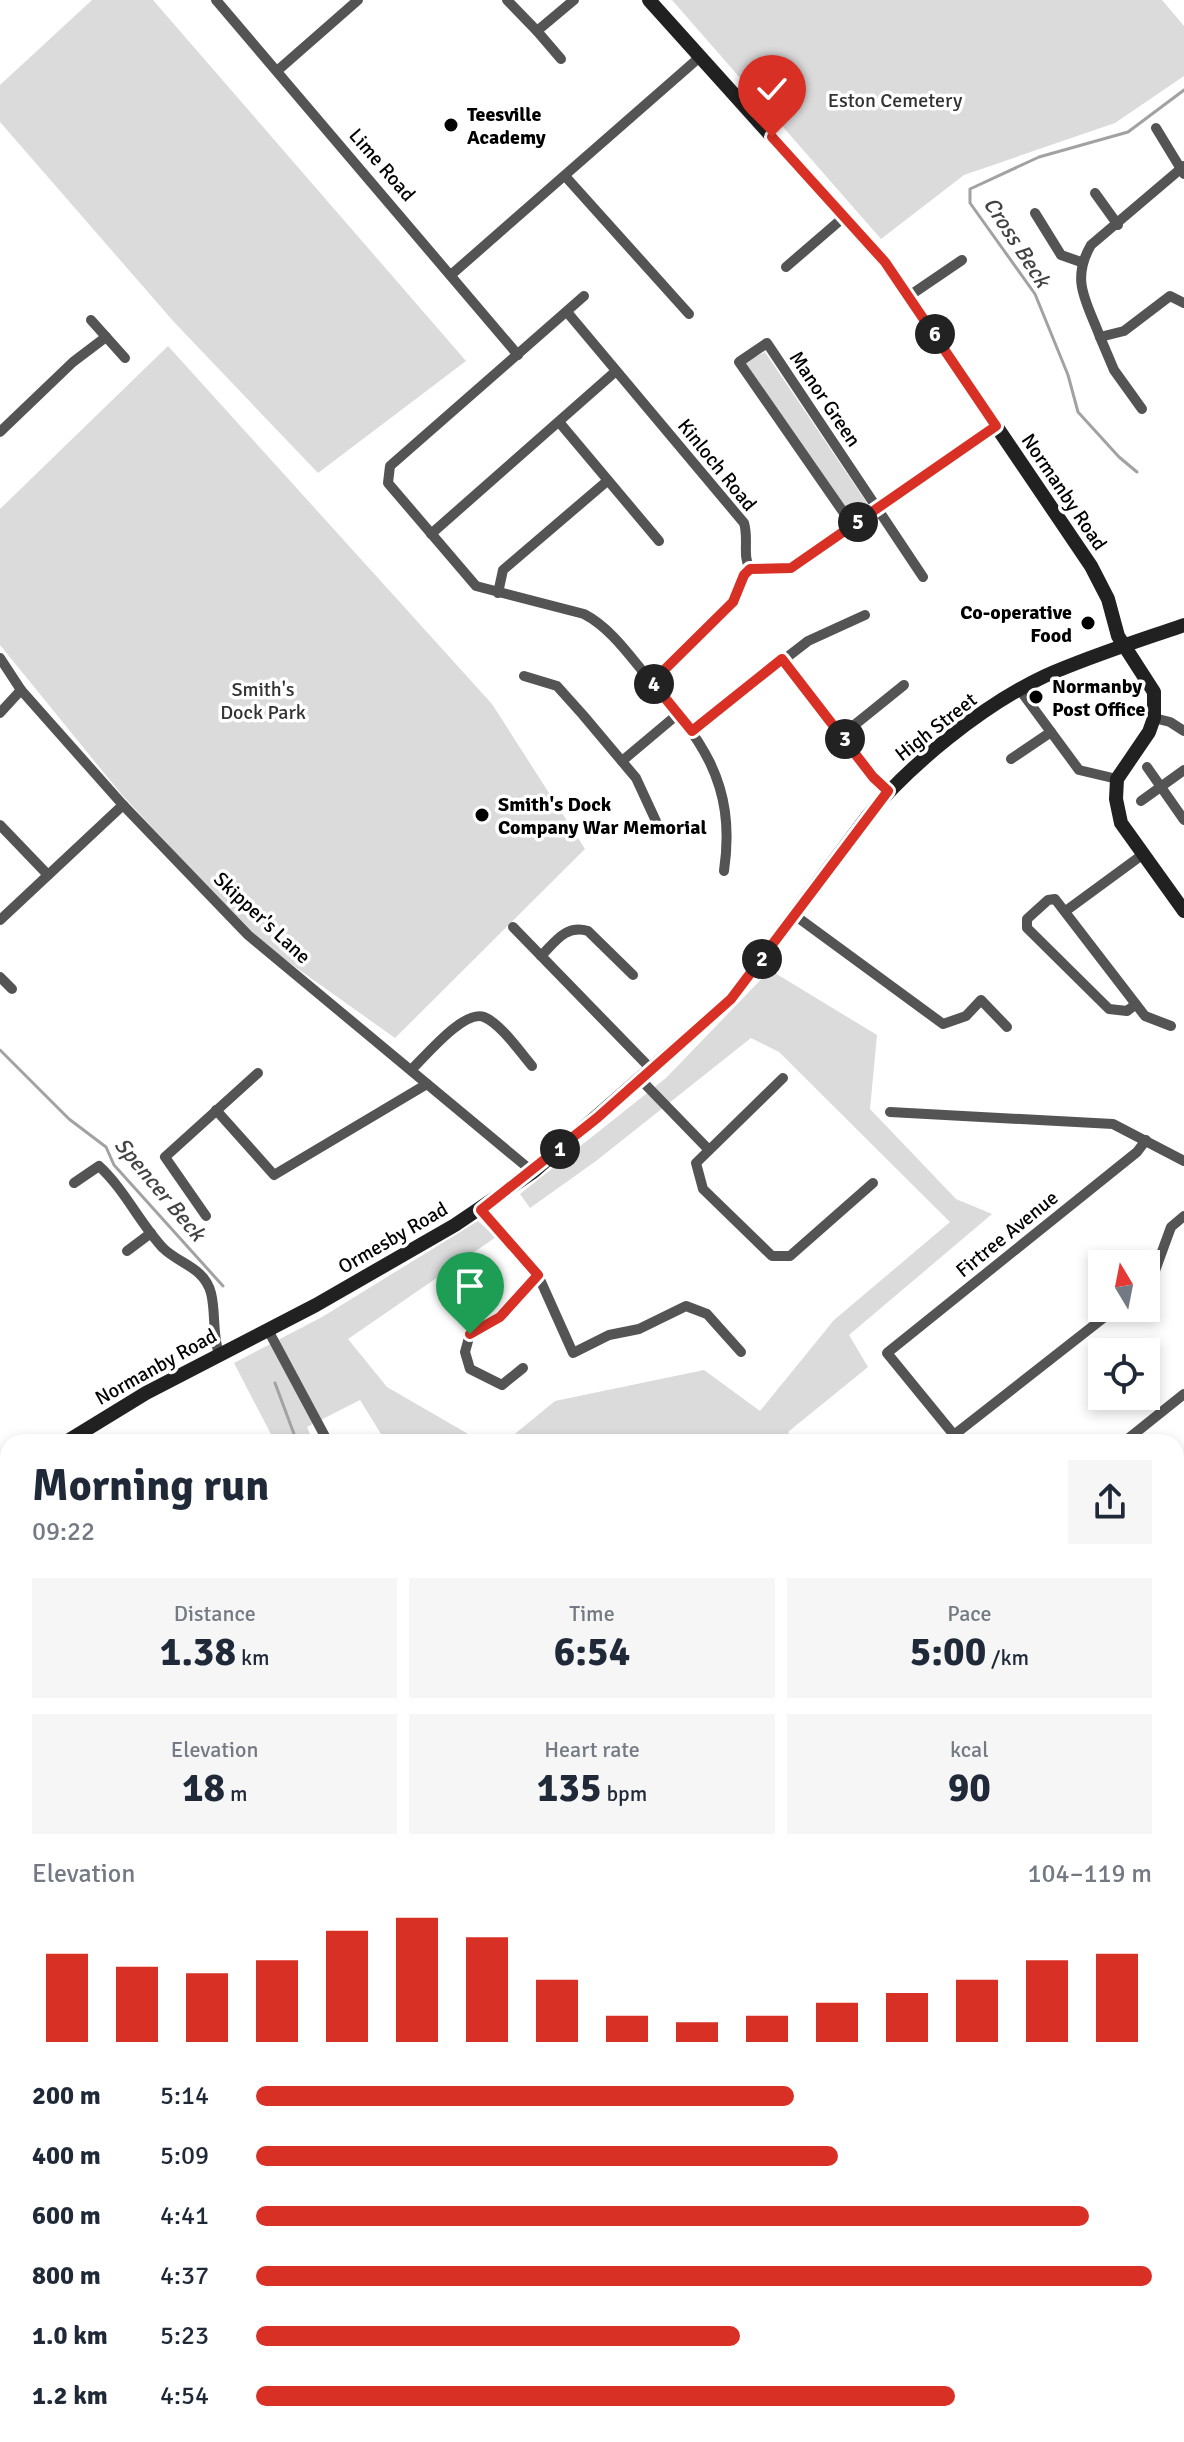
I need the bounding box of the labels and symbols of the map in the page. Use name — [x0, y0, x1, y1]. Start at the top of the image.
pin — [738, 55, 806, 137]
park label: Eston Cemetery — [828, 88, 963, 113]
place label: Teesville Academy — [467, 102, 546, 150]
marker: Teesville Academy — [442, 116, 460, 134]
street label: Lime Road — [343, 123, 421, 207]
water label: Cross Beck — [978, 192, 1057, 294]
pin: 6 — [915, 314, 955, 354]
street label: Manor Green — [784, 346, 866, 452]
street label: Kinloch Road — [672, 414, 762, 516]
street label: Normanby Road — [1016, 429, 1112, 555]
pin: 5 — [838, 502, 878, 542]
place label: Co-operative Food — [960, 600, 1072, 648]
marker: Co-operative Food — [1079, 614, 1097, 632]
pin: 4 — [634, 664, 674, 704]
place label: Normanby Post Office — [1052, 674, 1146, 722]
park label: Smith's Dock Park — [220, 677, 306, 725]
street label: High Street — [890, 687, 982, 767]
marker: Normanby Post Office — [1027, 688, 1045, 706]
pin: 3 — [825, 719, 865, 759]
place label: Smith's Dock Company War Memorial — [498, 792, 707, 840]
marker: Smith's Dock Company War Memorial — [473, 806, 491, 824]
street label: Skipper's Lane — [208, 867, 316, 969]
pin: 2 — [742, 939, 782, 979]
pin: 1 — [540, 1129, 580, 1169]
water label: Spencer Beck — [109, 1132, 212, 1248]
street label: Firtree Avenue — [951, 1185, 1063, 1283]
street label: Ormesby Road — [334, 1197, 452, 1279]
north arrow — [1088, 1250, 1160, 1322]
pin — [436, 1252, 504, 1334]
street label: Normanby Road — [91, 1323, 221, 1411]

